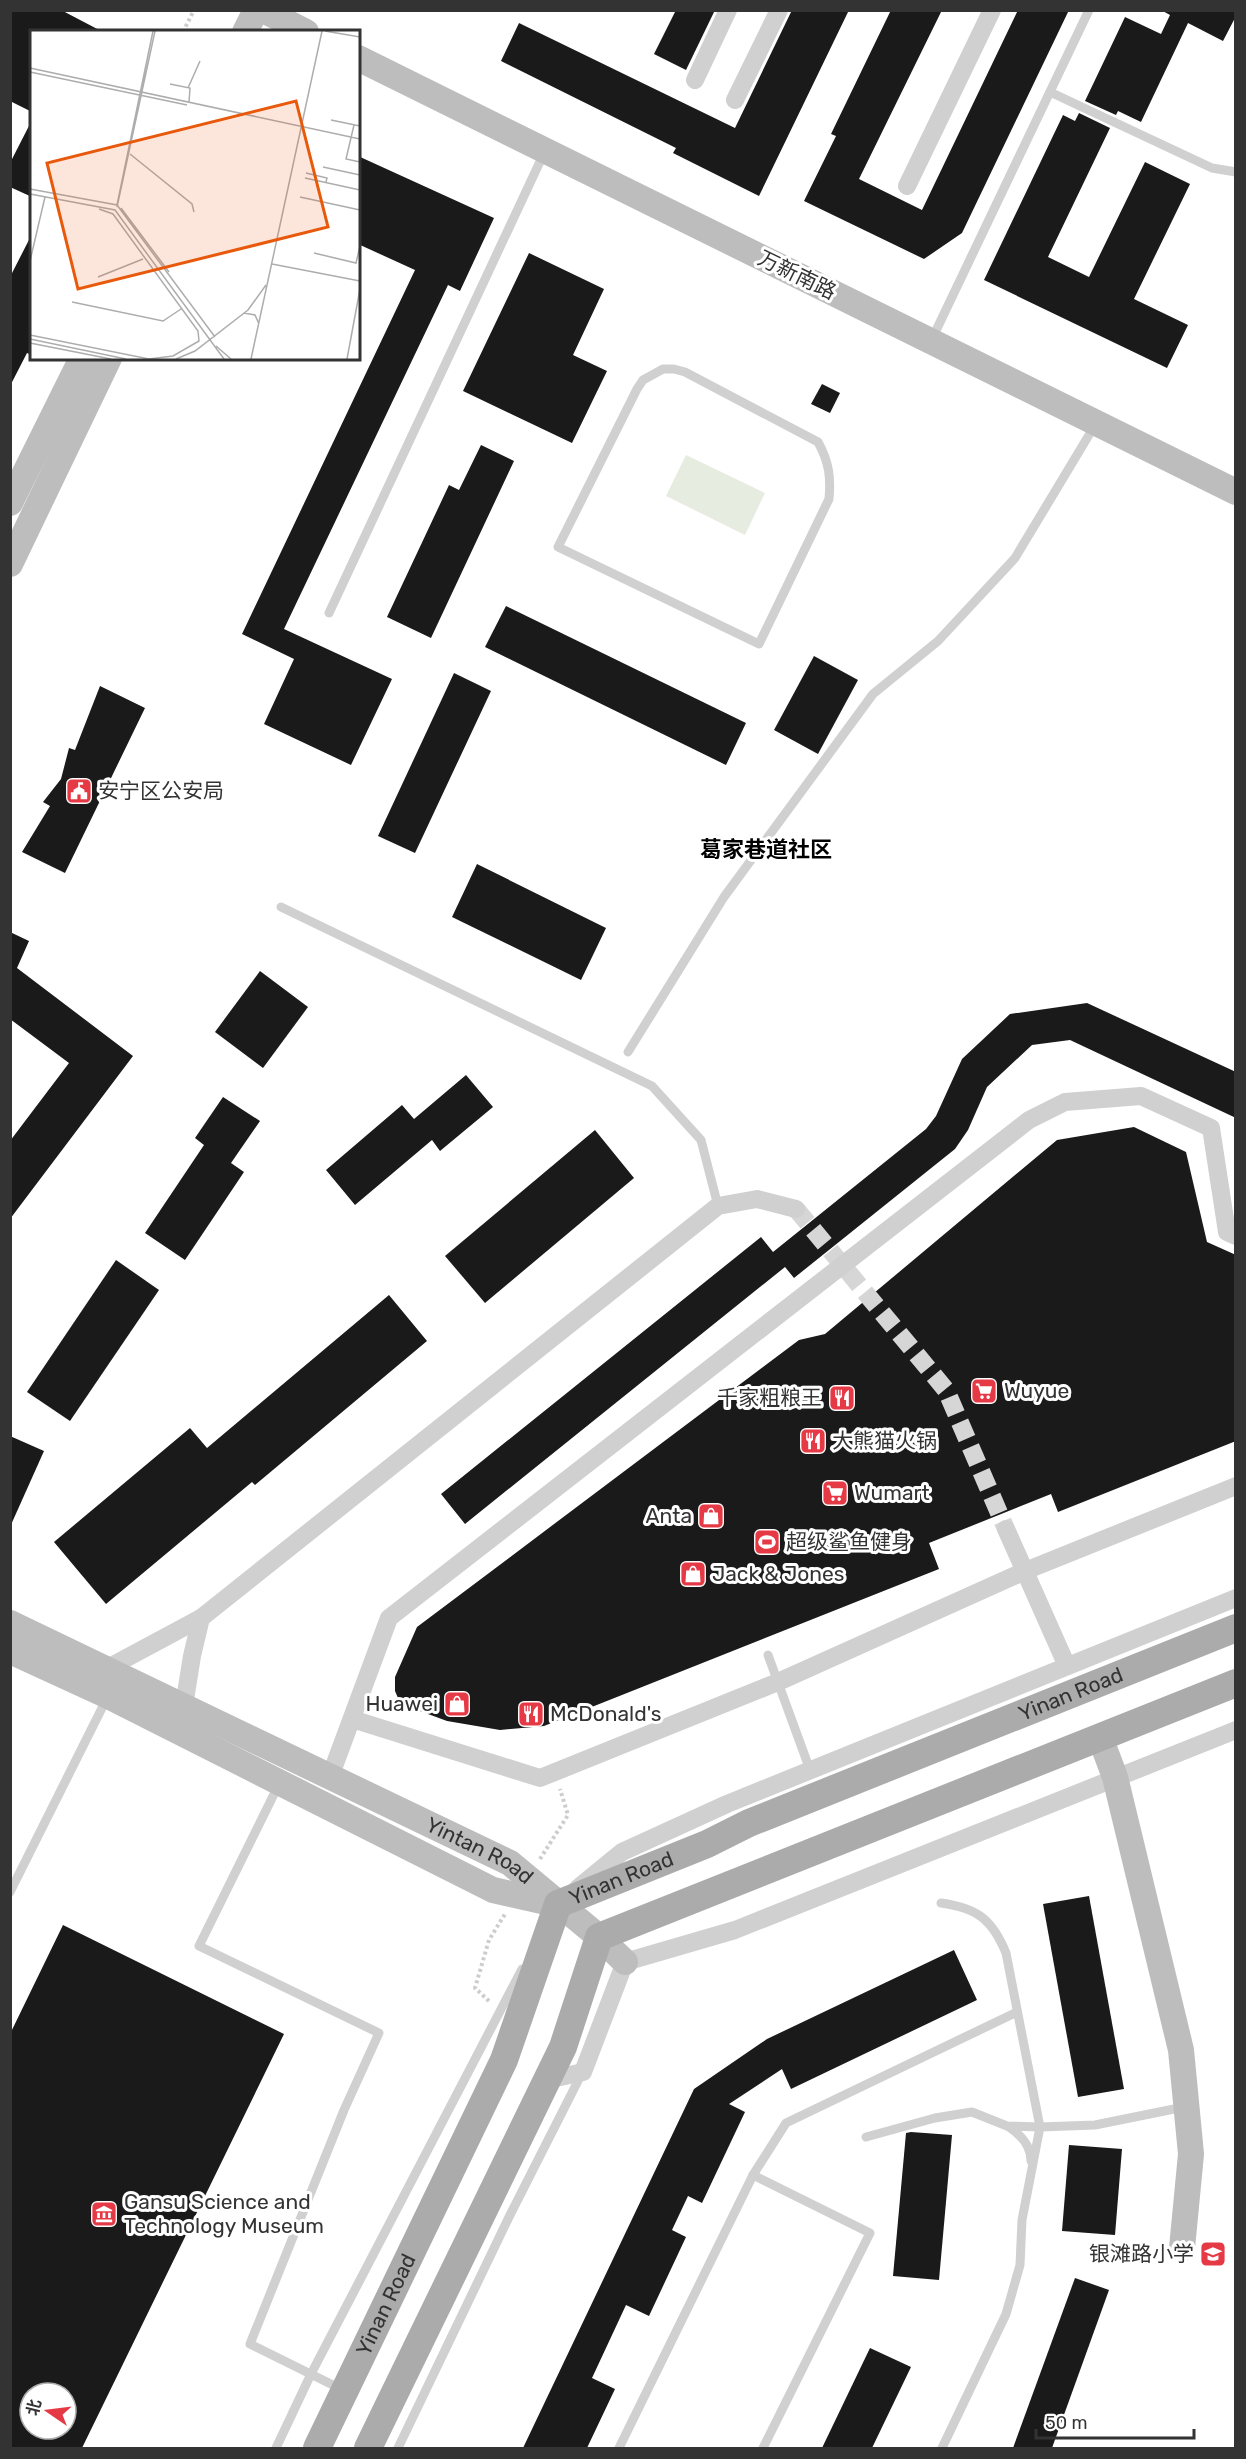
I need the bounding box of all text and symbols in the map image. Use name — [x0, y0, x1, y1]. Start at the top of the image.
inset map — [30, 30, 360, 360]
street label: 万新南路 — [754, 245, 840, 304]
public building icon: 安宁区公安局 — [64, 776, 94, 806]
place label: 安宁区公安局 — [98, 778, 224, 803]
district label: 葛家巷道社区 — [700, 836, 832, 863]
supermarket icon: Wuyue — [969, 1376, 999, 1406]
place label: Wuyue — [1004, 1378, 1069, 1403]
restaurant icon: 千家粗粮王 — [827, 1383, 857, 1413]
place label: 千家粗粮王 — [717, 1385, 822, 1410]
restaurant icon: 大熊猫火锅 — [798, 1426, 828, 1456]
place label: 大熊猫火锅 — [832, 1428, 937, 1453]
supermarket icon: Wumart — [820, 1478, 850, 1508]
place label: Wumart — [854, 1480, 930, 1505]
shop icon: Anta — [696, 1501, 726, 1531]
place label: Anta — [646, 1503, 692, 1528]
sports icon: 超级鲨鱼健身 — [752, 1527, 782, 1557]
place label: 超级鲨鱼健身 — [786, 1529, 912, 1554]
shop icon: Jack & Jones — [678, 1559, 708, 1589]
place label: Jack & Jones — [712, 1561, 844, 1586]
street label: Yinan Road — [1015, 1662, 1126, 1726]
shop icon: Huawei — [442, 1689, 472, 1719]
place label: Huawei — [365, 1691, 438, 1716]
restaurant icon: McDonald's — [516, 1699, 546, 1729]
place label: McDonald's — [550, 1701, 662, 1726]
street label: Yintan Road — [422, 1812, 539, 1889]
street label: Yinan Road — [565, 1846, 677, 1910]
place label: Gansu Science and Technology Museum — [124, 2189, 324, 2238]
museum icon: Gansu Science and Technology Museum — [89, 2199, 119, 2229]
school or university icon: 银滩路小学 — [1198, 2239, 1228, 2269]
place label: 银滩路小学 — [1089, 2241, 1194, 2266]
street label: Yinan Road — [350, 2249, 421, 2360]
north arrow — [18, 2381, 78, 2441]
text: 北 — [23, 2397, 45, 2418]
scale bar — [1036, 2402, 1194, 2440]
text: 50 m — [1045, 2412, 1088, 2434]

